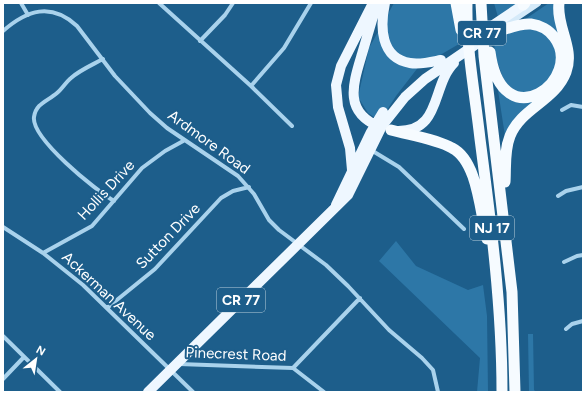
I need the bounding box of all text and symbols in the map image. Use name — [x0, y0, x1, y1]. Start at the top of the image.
road number: CR 77 — [458, 21, 506, 45]
street label: Ardmore Road — [164, 106, 254, 178]
street label: Hollis Drive — [74, 156, 138, 224]
street label: Sutton Drive — [132, 199, 204, 273]
road number: NJ 17 — [470, 216, 514, 240]
street label: Ackerman Avenue — [58, 248, 160, 344]
road number: CR 77 — [217, 288, 265, 312]
north arrow — [16, 339, 56, 379]
text: N — [34, 343, 48, 359]
street label: Pinecrest Road — [185, 343, 287, 365]

